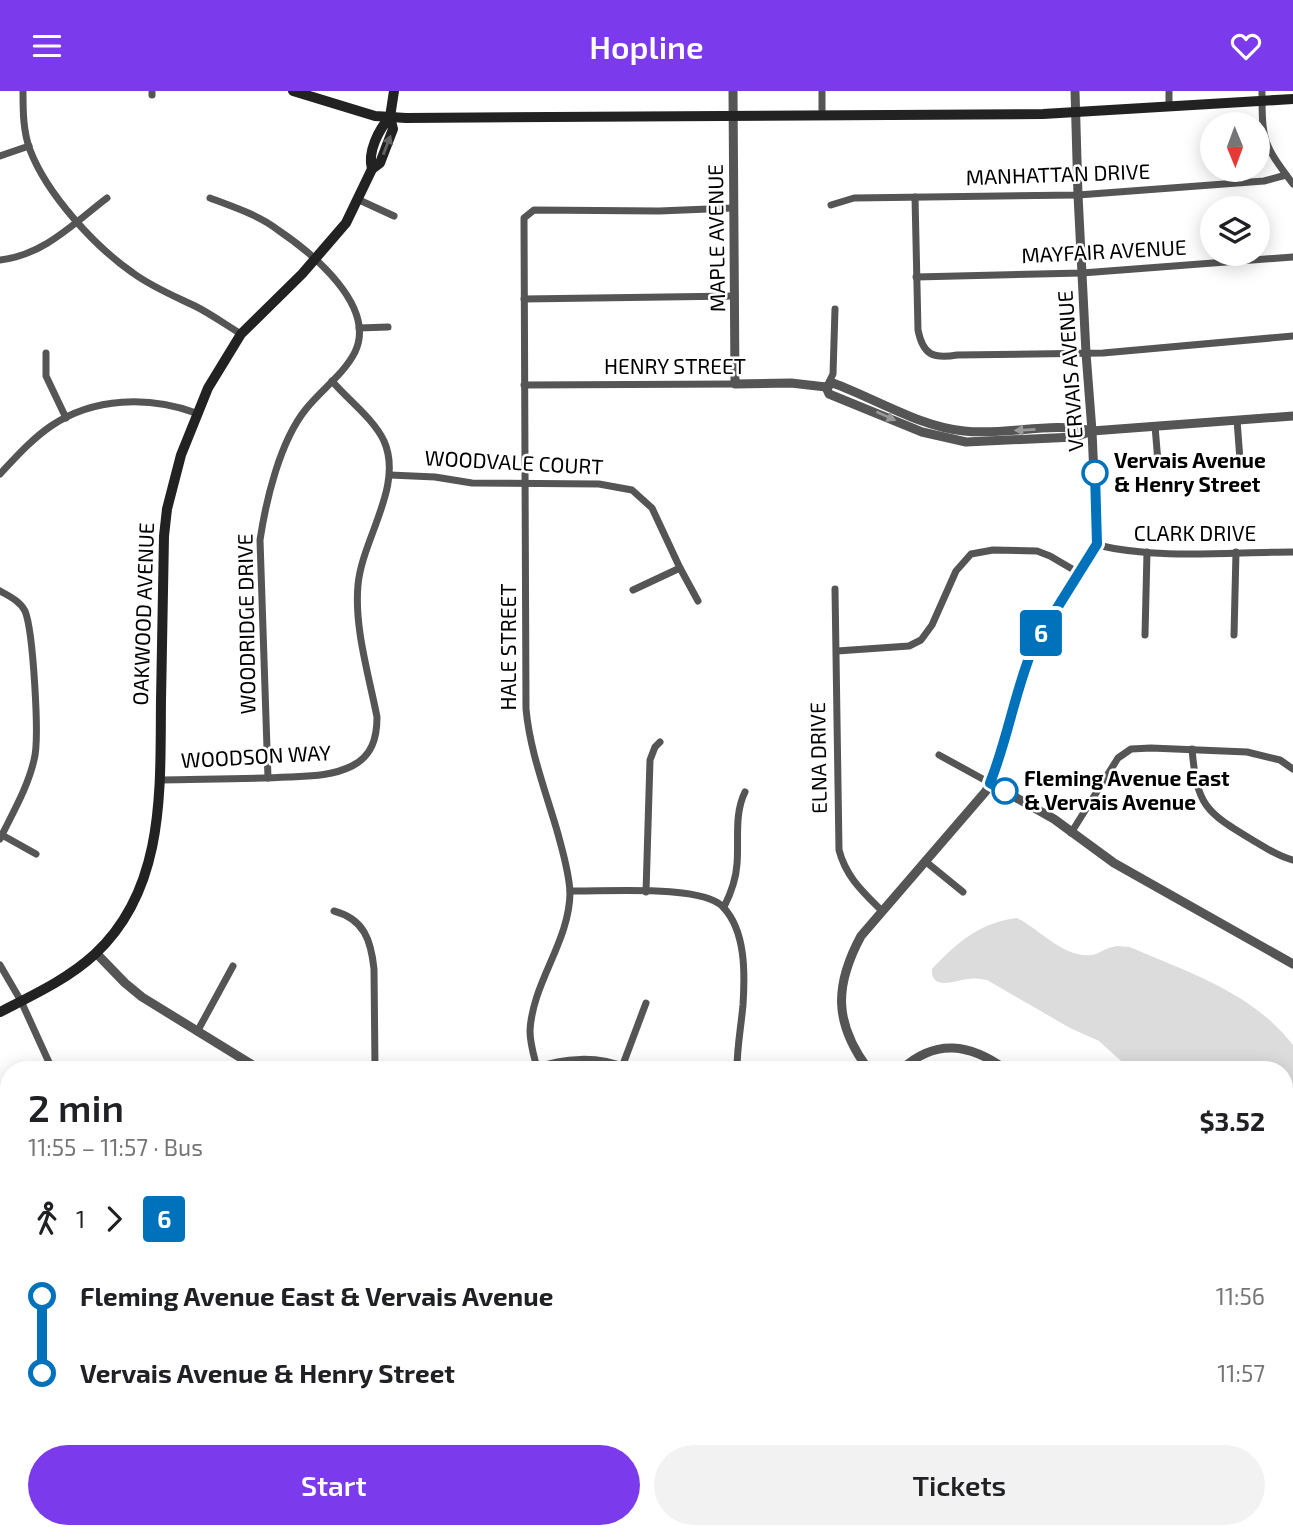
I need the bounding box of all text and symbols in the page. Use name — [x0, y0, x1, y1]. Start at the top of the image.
icon: menu — [28, 27, 66, 65]
text: Hopline — [589, 27, 704, 65]
icon: heart — [1227, 27, 1265, 65]
north arrow — [1200, 112, 1270, 182]
map controls — [1200, 112, 1270, 266]
one-way arrow — [382, 135, 393, 156]
street label: MANHATTAN DRIVE — [965, 158, 1151, 189]
street label: MAPLE AVENUE — [702, 164, 729, 312]
button: layers — [1200, 196, 1270, 266]
street label: MAYFAIR AVENUE — [1021, 234, 1187, 267]
street label: VERVAIS AVENUE — [1051, 290, 1088, 453]
street label: HENRY STREET — [604, 353, 746, 378]
one-way arrow — [876, 410, 896, 422]
one-way arrow — [1014, 424, 1036, 435]
street label: WOODVALE COURT — [424, 444, 604, 479]
place label: Vervais Avenue & Henry Street — [1114, 447, 1266, 497]
marker: Vervais Avenue & Henry Street — [1082, 460, 1108, 486]
street label: CLARK DRIVE — [1134, 520, 1256, 545]
street label: OAKWOOD AVENUE — [127, 522, 158, 706]
street label: WOODRIDGE DRIVE — [231, 533, 260, 715]
street label: HALE STREET — [495, 583, 520, 711]
line badge: 6 — [1018, 610, 1064, 656]
text: 6 — [1034, 618, 1048, 647]
street label: ELNA DRIVE — [804, 702, 831, 814]
street label: WOODSON WAY — [180, 739, 332, 772]
place label: Fleming Avenue East & Vervais Avenue — [1024, 765, 1230, 814]
marker: Fleming Avenue East & Vervais Avenue — [992, 778, 1018, 804]
text: 2 min — [28, 1084, 124, 1130]
text: $3.52 — [1199, 1105, 1265, 1136]
text: 11:55 – 11:57 · Bus — [28, 1133, 203, 1161]
icon: walk — [28, 1200, 66, 1238]
icon: forward — [95, 1200, 133, 1238]
text: 6 — [157, 1204, 171, 1233]
text: 1 — [76, 1205, 85, 1233]
text: Fleming Avenue East & Vervais Avenue — [80, 1280, 553, 1311]
text: 11:56 — [1216, 1282, 1265, 1310]
text: Vervais Avenue & Henry Street — [80, 1357, 455, 1388]
text: 11:57 — [1217, 1359, 1265, 1387]
button: Start — [28, 1445, 640, 1525]
button: Tickets — [654, 1445, 1265, 1525]

